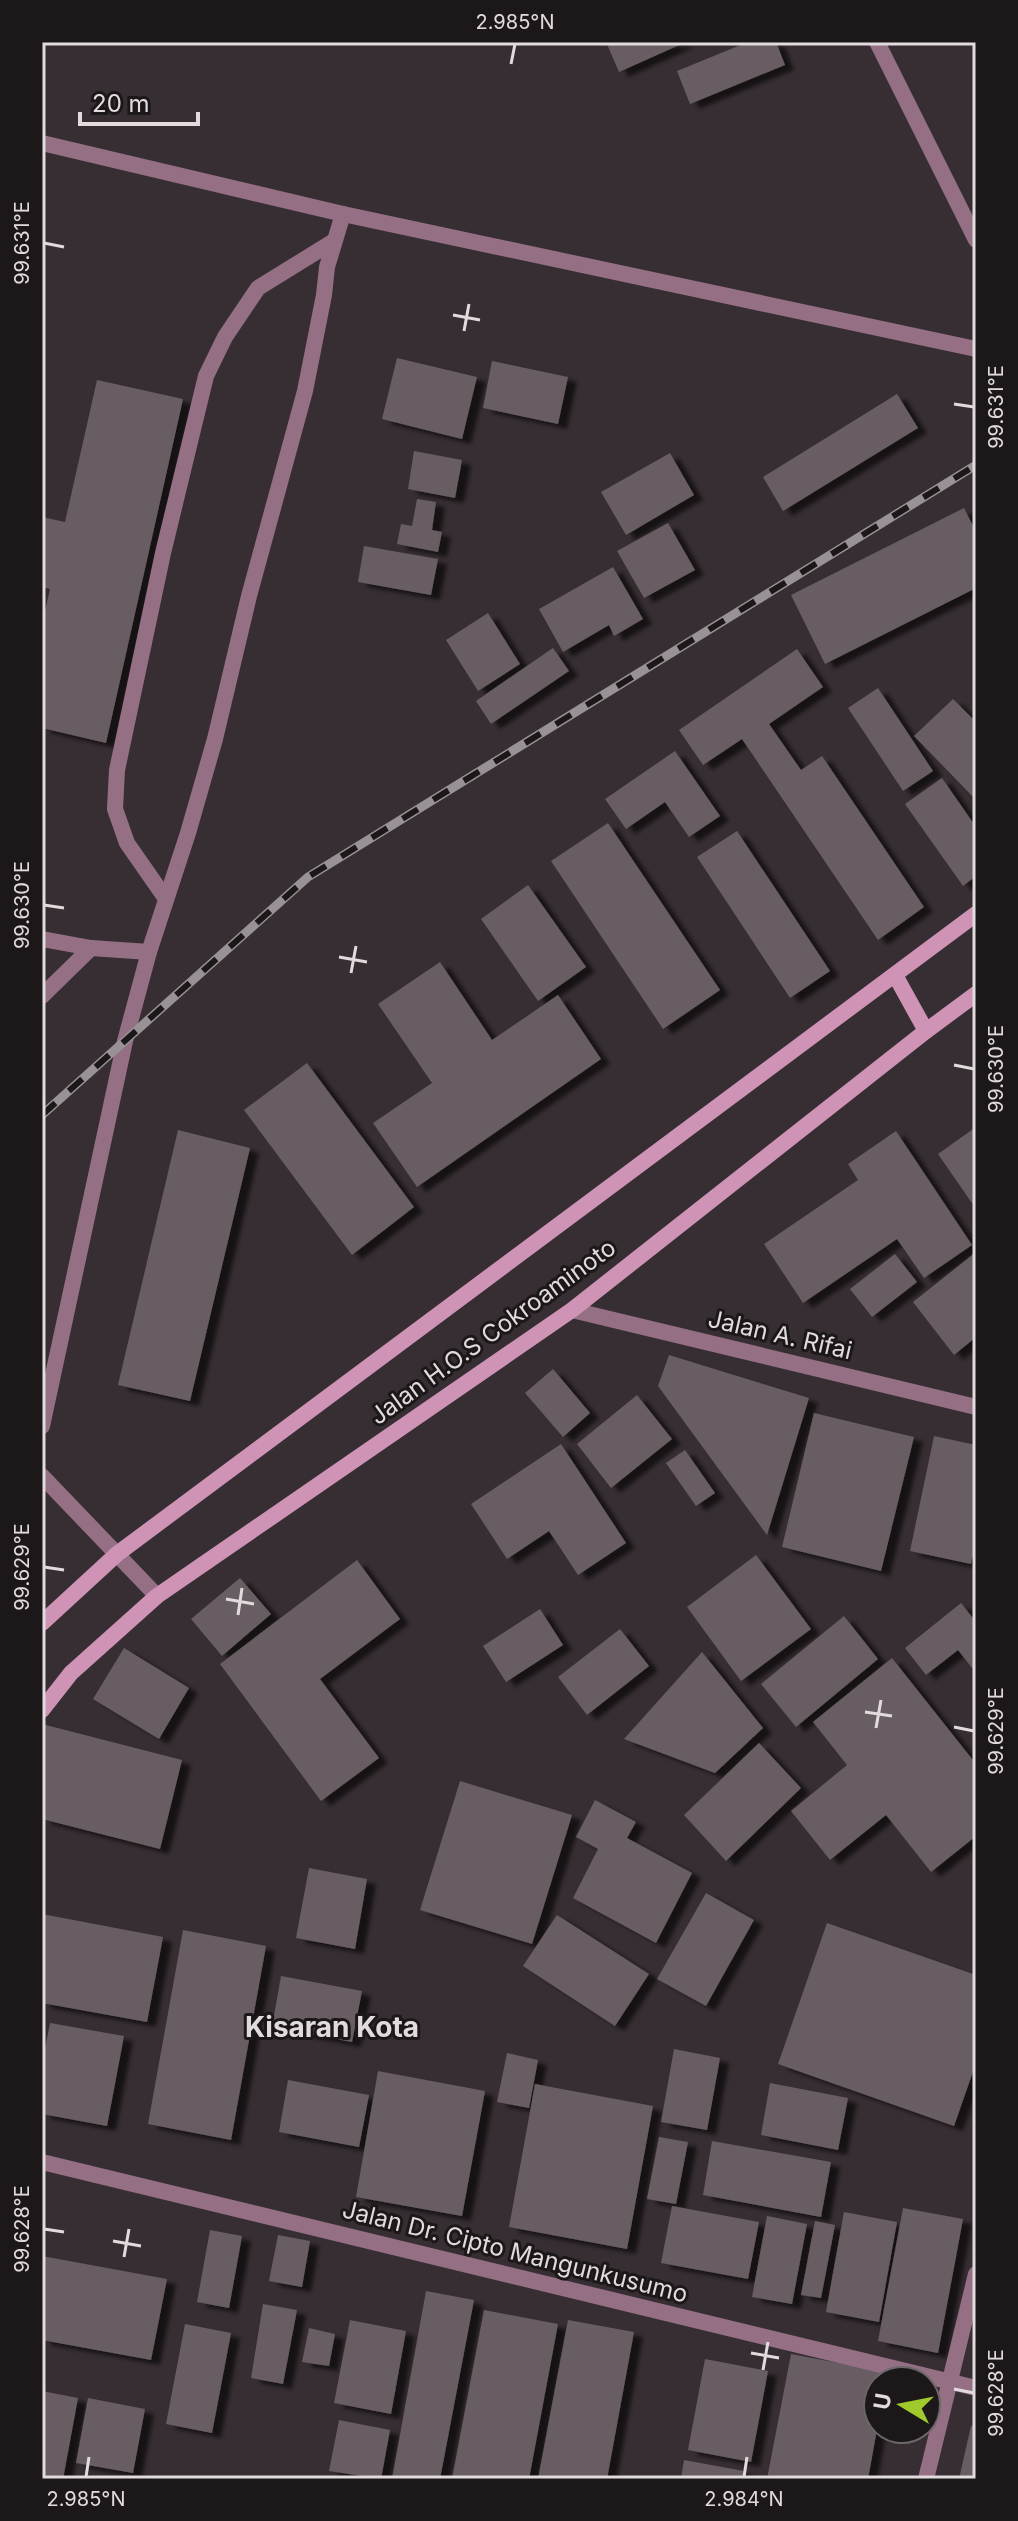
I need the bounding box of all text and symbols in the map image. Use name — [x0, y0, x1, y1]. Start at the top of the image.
text: 2.985°N — [476, 10, 554, 34]
scale bar — [80, 76, 198, 126]
text: 20 m — [92, 89, 150, 118]
text: 99.631°E — [10, 201, 34, 285]
text: 99.631°E — [984, 365, 1008, 449]
text: 99.630°E — [10, 861, 34, 949]
text: 99.630°E — [984, 1025, 1008, 1113]
street label: Jalan H.O.S Cokroaminoto — [364, 1233, 621, 1431]
street label: Jalan A. Rifai — [705, 1304, 855, 1365]
text: 99.629°E — [10, 1523, 34, 1611]
text: 99.629°E — [984, 1687, 1008, 1775]
district label: Kisaran Kota — [245, 2010, 419, 2044]
text: 99.628°E — [10, 2185, 34, 2273]
street label: Jalan Dr. Cipto Mangunkusumo — [339, 2195, 691, 2308]
text: 99.628°E — [984, 2349, 1008, 2437]
north arrow — [862, 2365, 942, 2445]
text: U — [868, 2391, 897, 2412]
text: 2.985°N — [47, 2487, 125, 2511]
text: 2.984°N — [704, 2487, 784, 2511]

